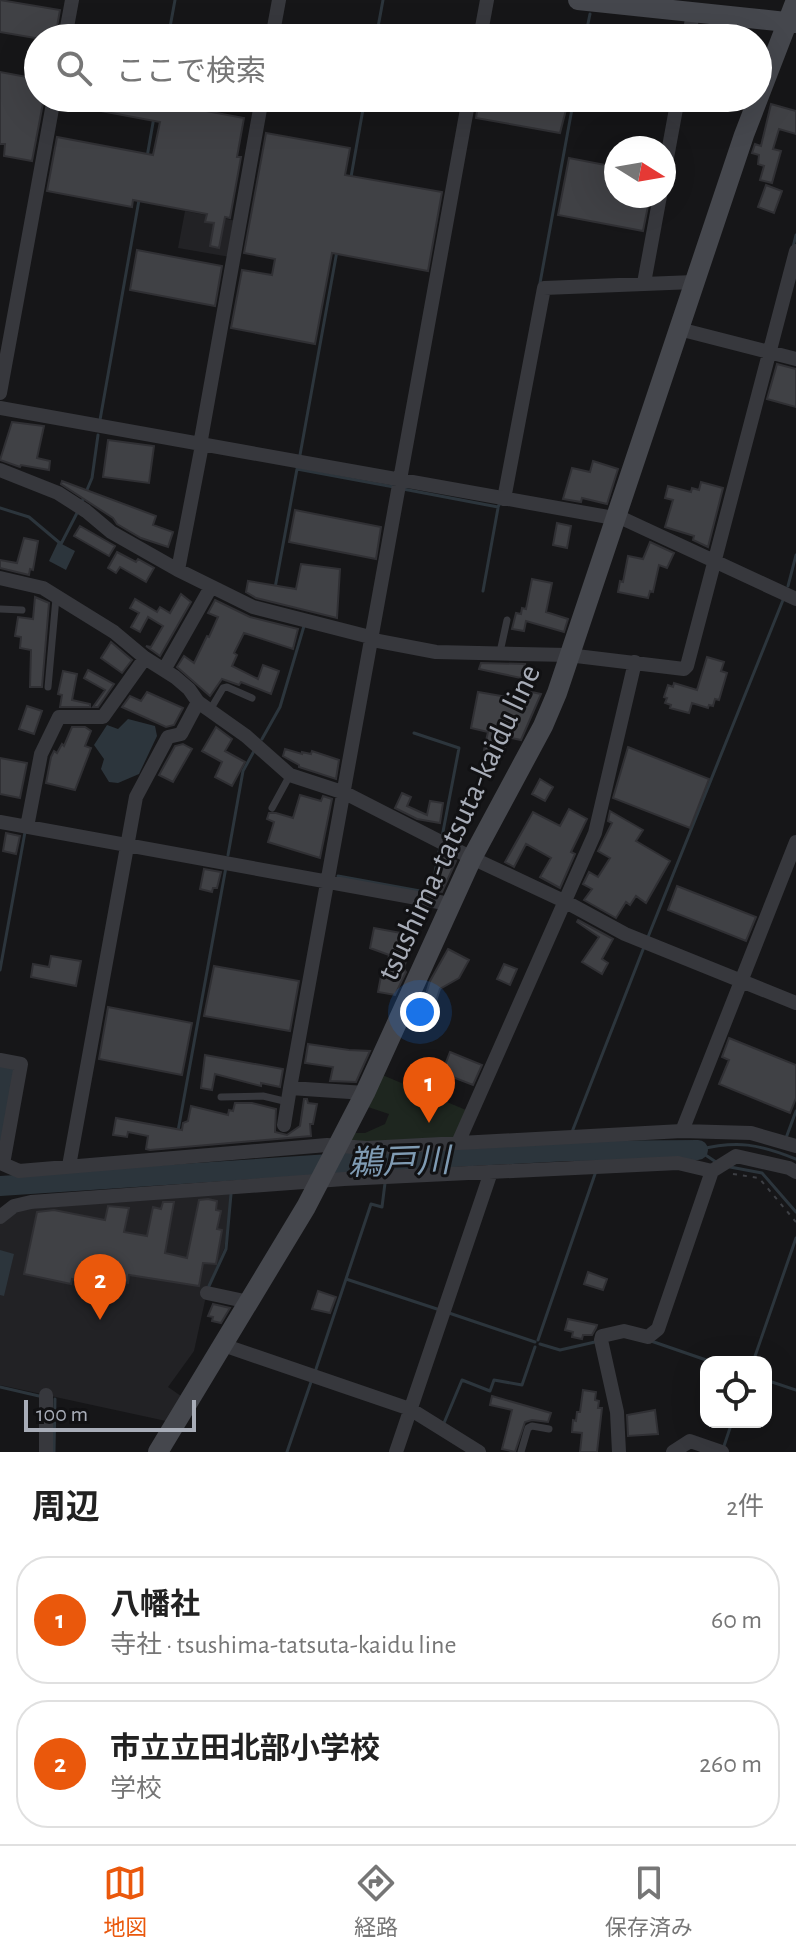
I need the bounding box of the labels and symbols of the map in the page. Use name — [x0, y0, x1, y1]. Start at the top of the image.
north arrow — [604, 136, 676, 208]
street label: tsushima-tatsuta-kaidu line — [372, 660, 546, 985]
your location — [400, 992, 440, 1032]
pin: 1 — [403, 1057, 455, 1123]
water label: 鵜戸川 — [347, 1142, 454, 1182]
pin: 2 — [74, 1254, 126, 1320]
scale bar — [24, 1396, 196, 1432]

